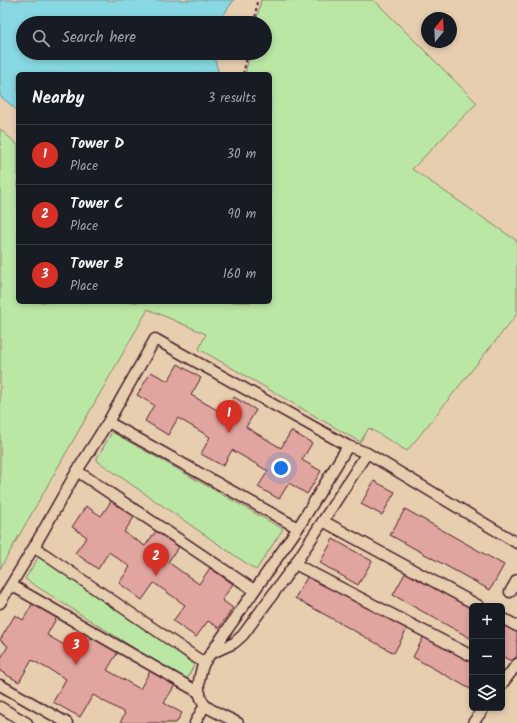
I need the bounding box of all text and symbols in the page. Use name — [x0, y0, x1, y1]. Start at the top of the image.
north arrow — [421, 12, 457, 48]
search box — [16, 16, 272, 60]
text: Search here — [62, 26, 136, 50]
icon: search — [30, 27, 52, 49]
text: Nearby — [32, 85, 84, 112]
text: 3 results — [208, 88, 256, 109]
text: Tower D — [70, 132, 124, 156]
text: 1 — [43, 144, 47, 165]
text: 30 m — [227, 144, 256, 165]
text: Place — [70, 156, 98, 177]
text: Tower C — [70, 192, 123, 216]
text: 2 — [41, 204, 49, 225]
text: 90 m — [228, 204, 256, 225]
text: Place — [70, 216, 98, 237]
text: Tower B — [70, 252, 124, 276]
text: 3 — [41, 264, 49, 285]
text: 160 m — [223, 264, 256, 285]
text: Place — [70, 276, 98, 297]
pin: 1 — [216, 400, 242, 433]
your location — [271, 458, 291, 478]
pin: 2 — [143, 543, 169, 576]
map controls — [469, 603, 505, 711]
button: + — [469, 603, 505, 639]
pin: 3 — [63, 632, 89, 665]
button: − — [469, 639, 505, 675]
button: layers — [469, 675, 505, 711]

